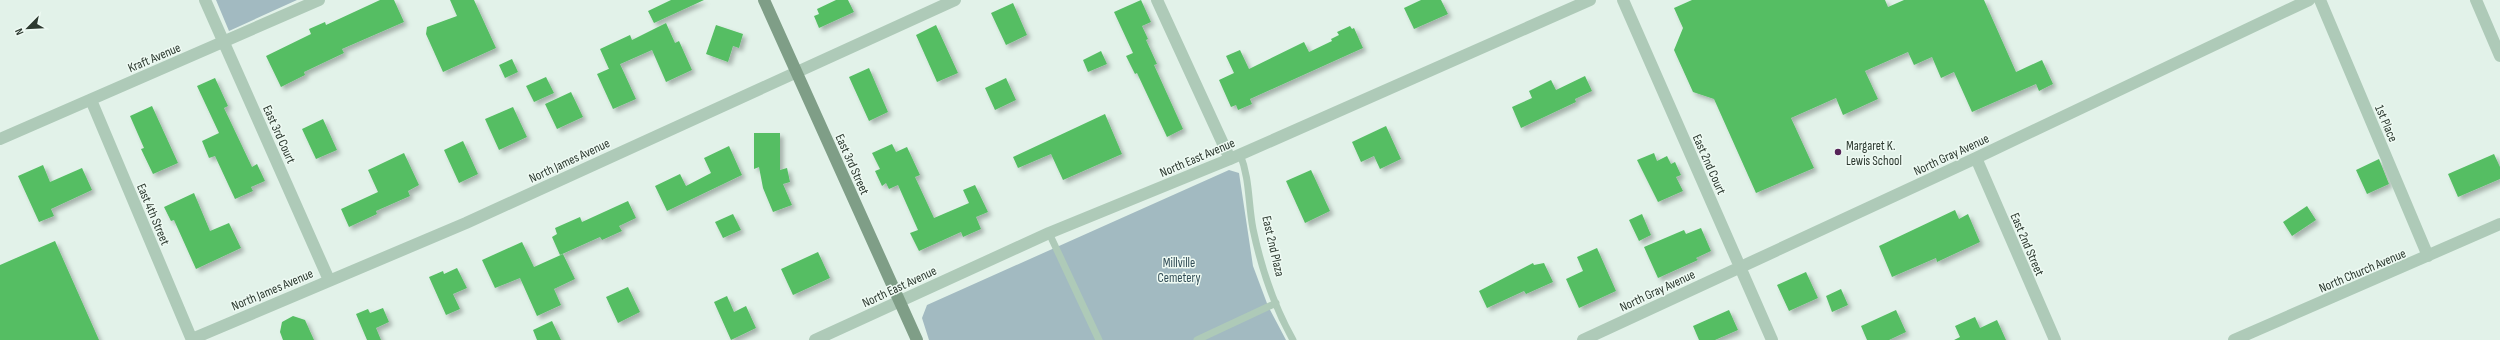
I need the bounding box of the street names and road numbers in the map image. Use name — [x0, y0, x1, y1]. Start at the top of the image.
street label: Kraft Avenue — [126, 40, 183, 76]
street label: East 3rd Court — [259, 103, 299, 166]
street label: 1st Place — [2371, 103, 2401, 144]
street label: North Gray Avenue — [1911, 130, 1992, 179]
street label: East 3rd Street — [832, 132, 873, 197]
street label: East 2nd Court — [1689, 132, 1729, 197]
street label: North James Avenue — [526, 135, 612, 187]
street label: North East Avenue — [1157, 135, 1237, 181]
street label: East 4th Street — [133, 181, 173, 248]
street label: East 2nd Street — [2007, 211, 2047, 278]
street label: East 2nd Plaza — [1258, 214, 1288, 278]
street label: North Church Avenue — [2316, 245, 2408, 296]
street label: North East Avenue — [860, 263, 939, 311]
street label: North James Avenue — [229, 266, 316, 314]
street label: North Gray Avenue — [1617, 266, 1698, 315]

